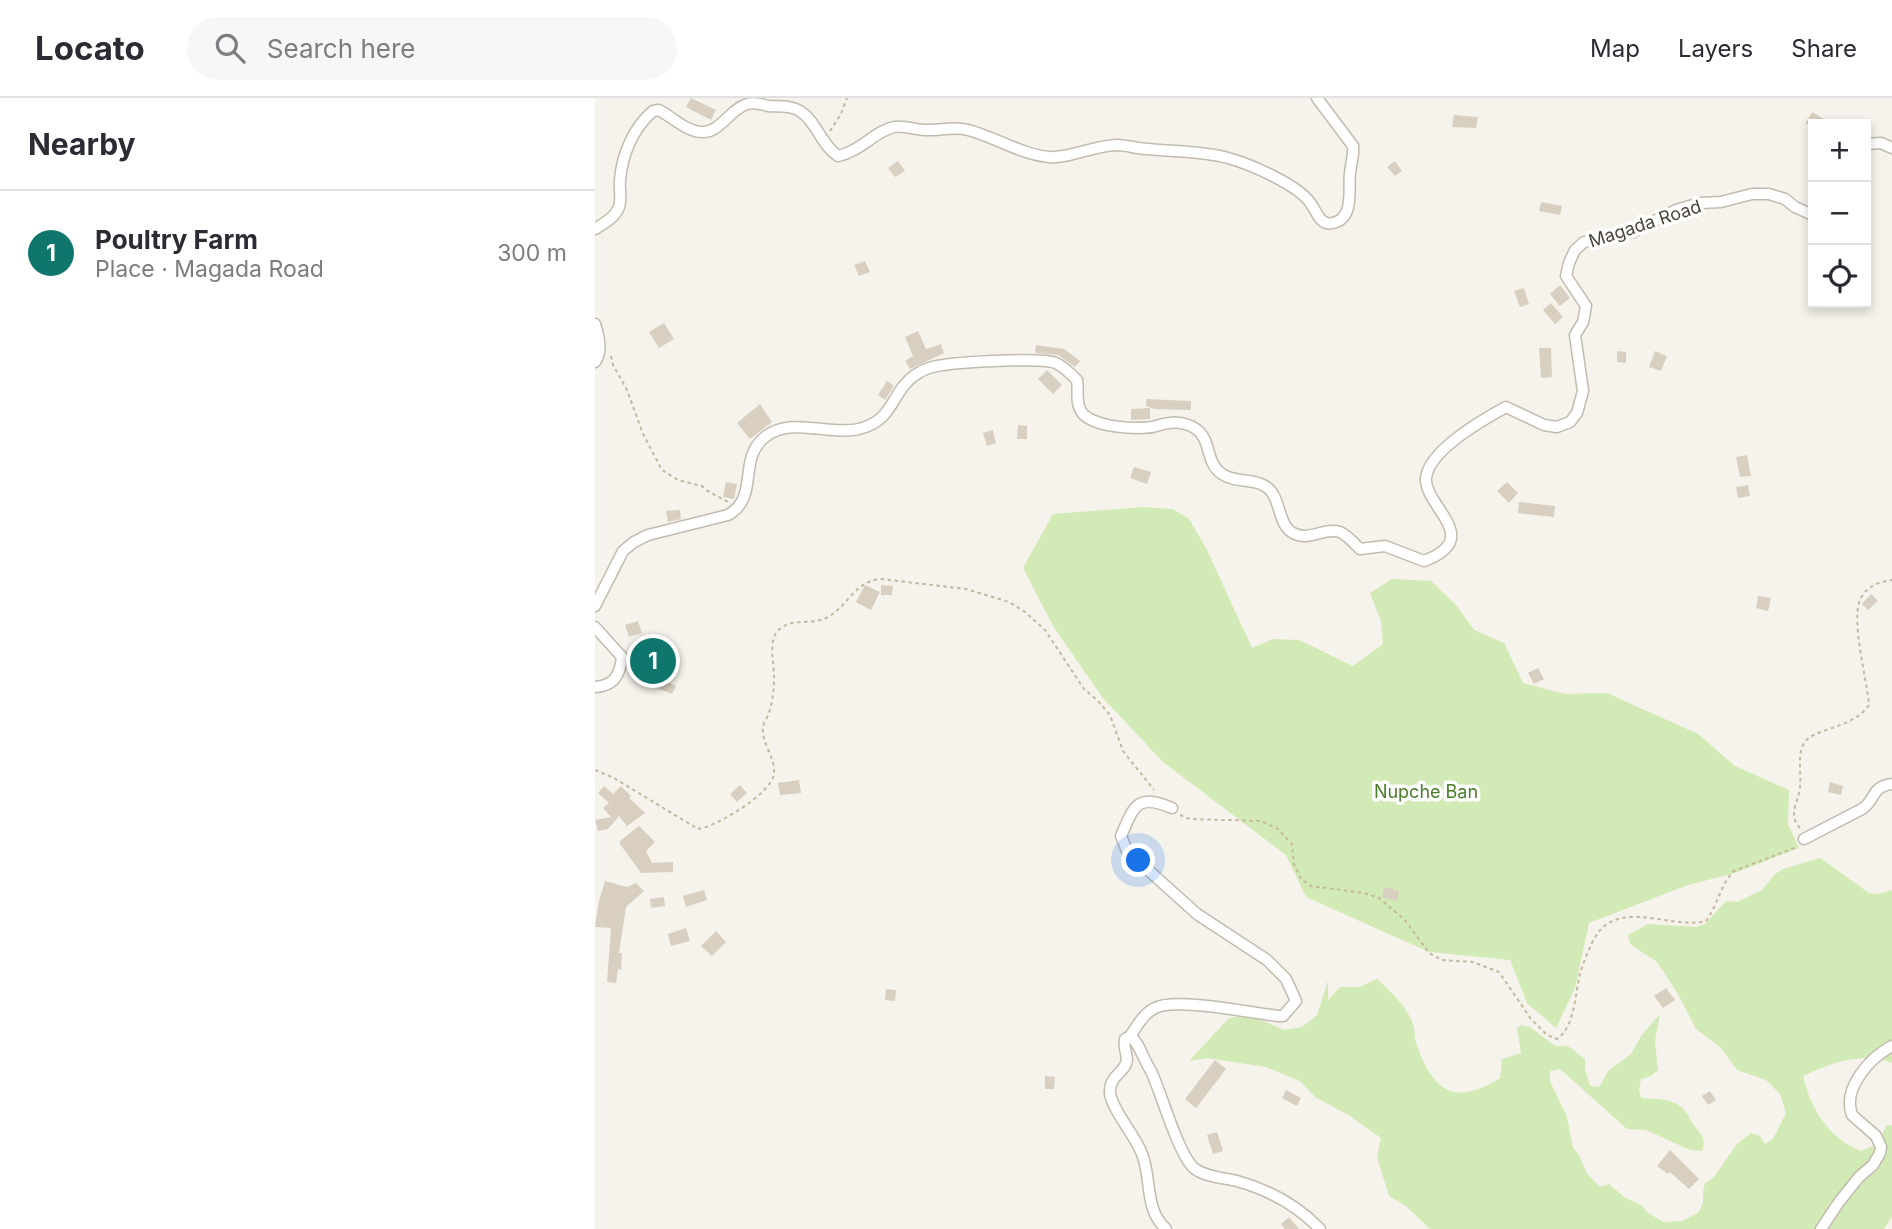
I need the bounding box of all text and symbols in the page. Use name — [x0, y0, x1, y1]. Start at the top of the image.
search box — [187, 17, 677, 80]
text: Locato — [35, 28, 145, 68]
icon: search — [211, 29, 249, 67]
text: Search here — [267, 33, 415, 64]
text: Map — [1590, 34, 1640, 63]
text: Layers — [1678, 34, 1753, 63]
text: Share — [1791, 34, 1857, 63]
map controls — [1808, 119, 1871, 308]
button: + — [1808, 119, 1871, 182]
text: Nearby — [28, 126, 136, 162]
button: − — [1808, 182, 1871, 245]
street label: Magada Road — [1586, 195, 1704, 252]
text: Poultry Farm — [95, 224, 258, 255]
text: 1 — [46, 239, 56, 267]
text: 300 m — [497, 239, 567, 267]
button: locate — [1808, 245, 1871, 308]
text: Place · Magada Road — [95, 255, 324, 283]
pin: 1 — [630, 635, 676, 687]
park label: Nupche Ban — [1374, 781, 1478, 802]
your location — [1121, 843, 1155, 877]

